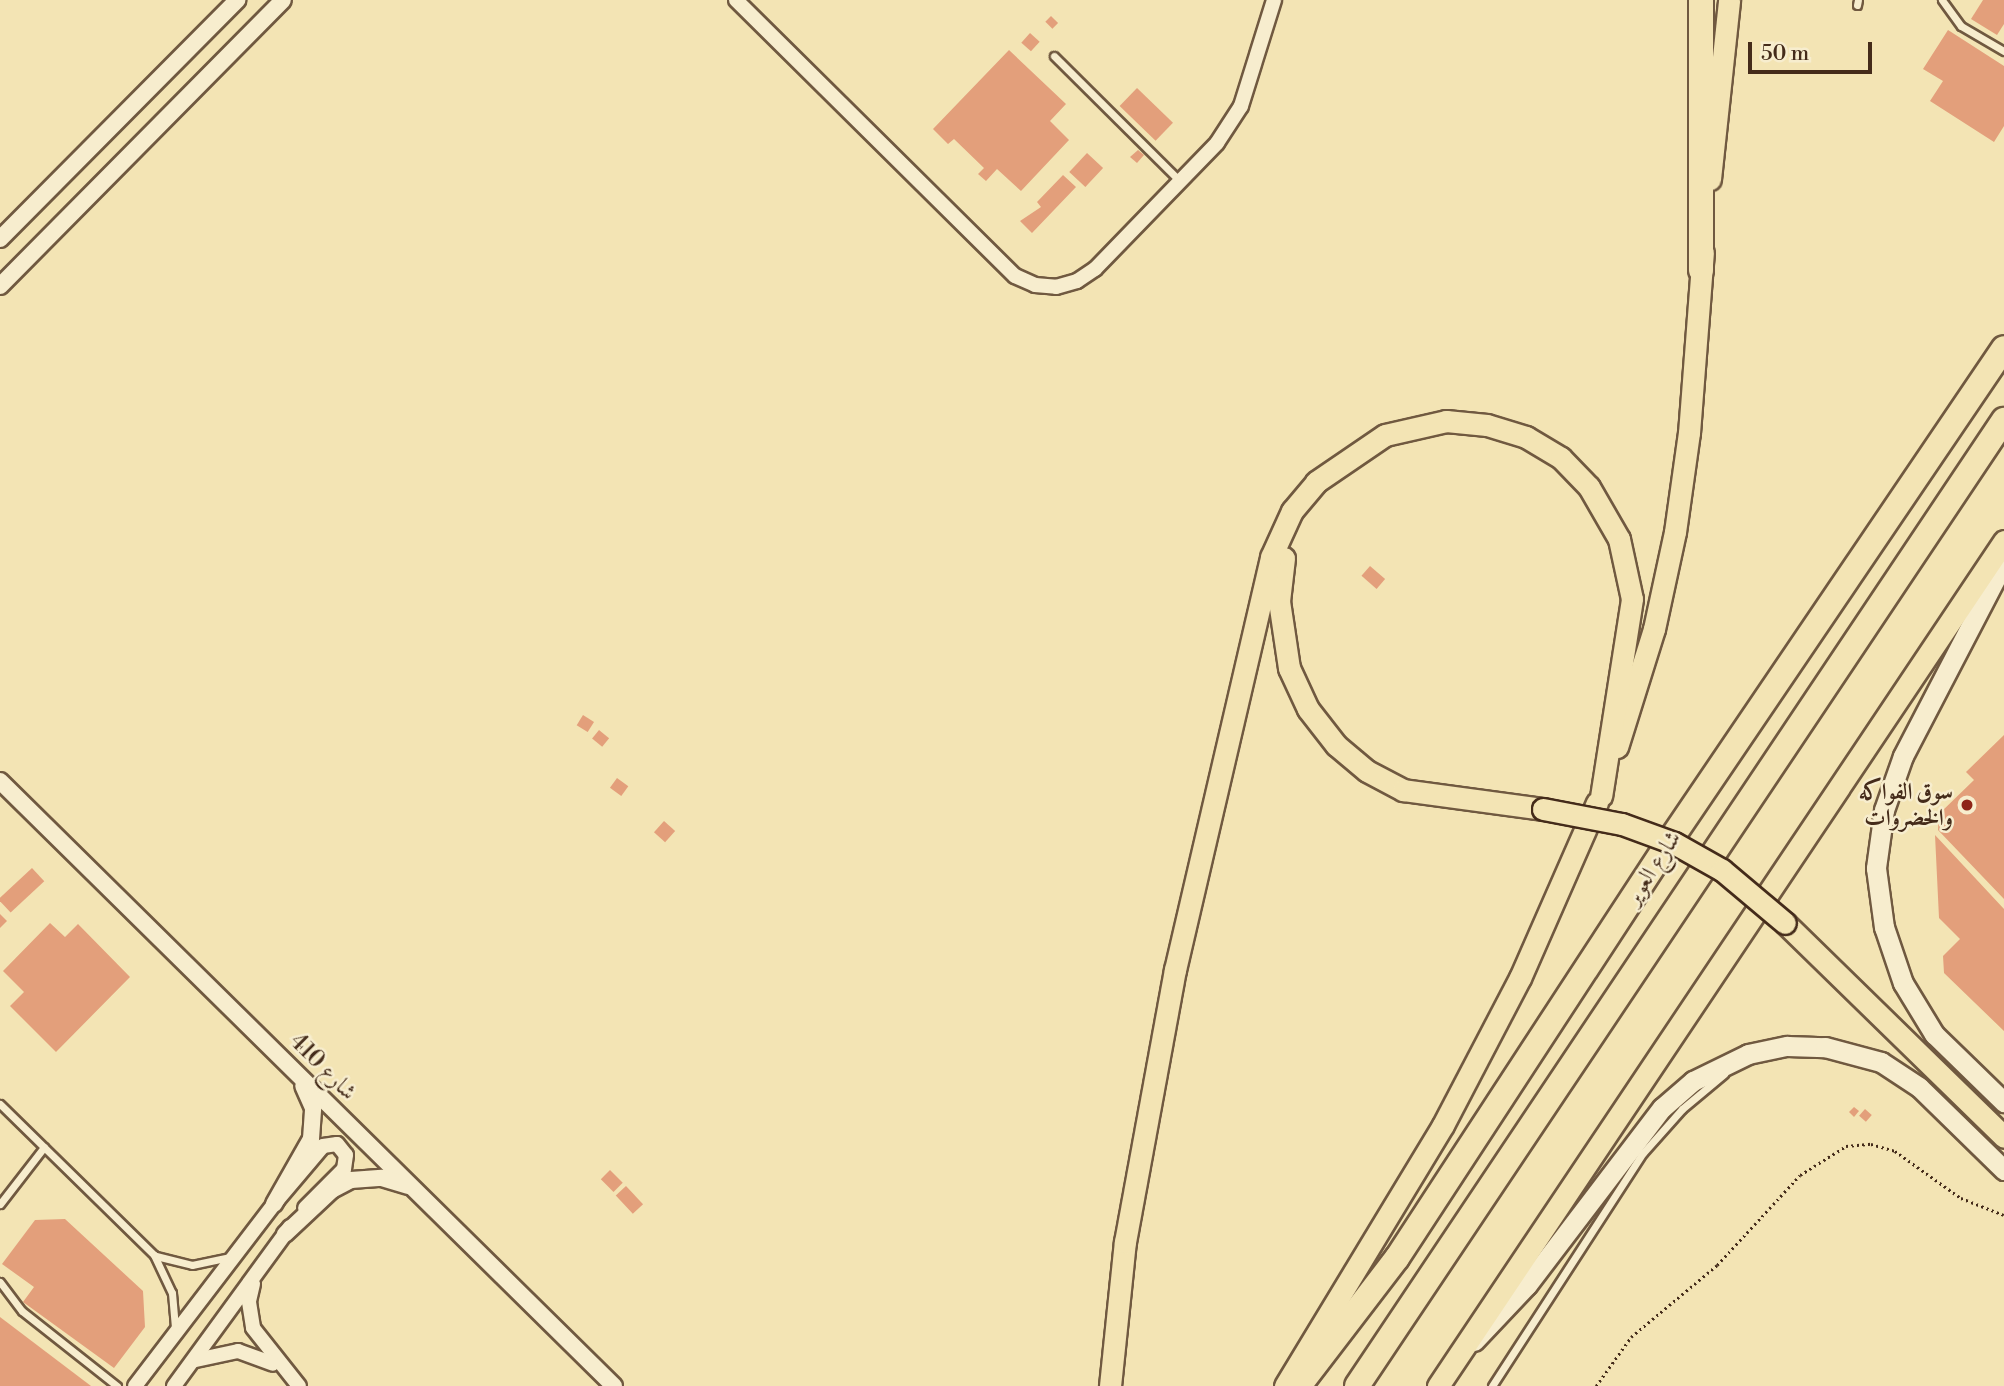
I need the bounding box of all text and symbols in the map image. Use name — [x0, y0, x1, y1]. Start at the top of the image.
scale bar — [1752, 28, 1876, 72]
text: 50 m — [1761, 41, 1809, 67]
place label: سوق الفواكه والخضروات — [1859, 778, 1953, 832]
marker: سوق الفواكه والخضروات — [1959, 797, 1975, 813]
street label: شارع العوير — [1619, 826, 1687, 910]
street label: شارع 410 — [284, 1028, 362, 1106]

